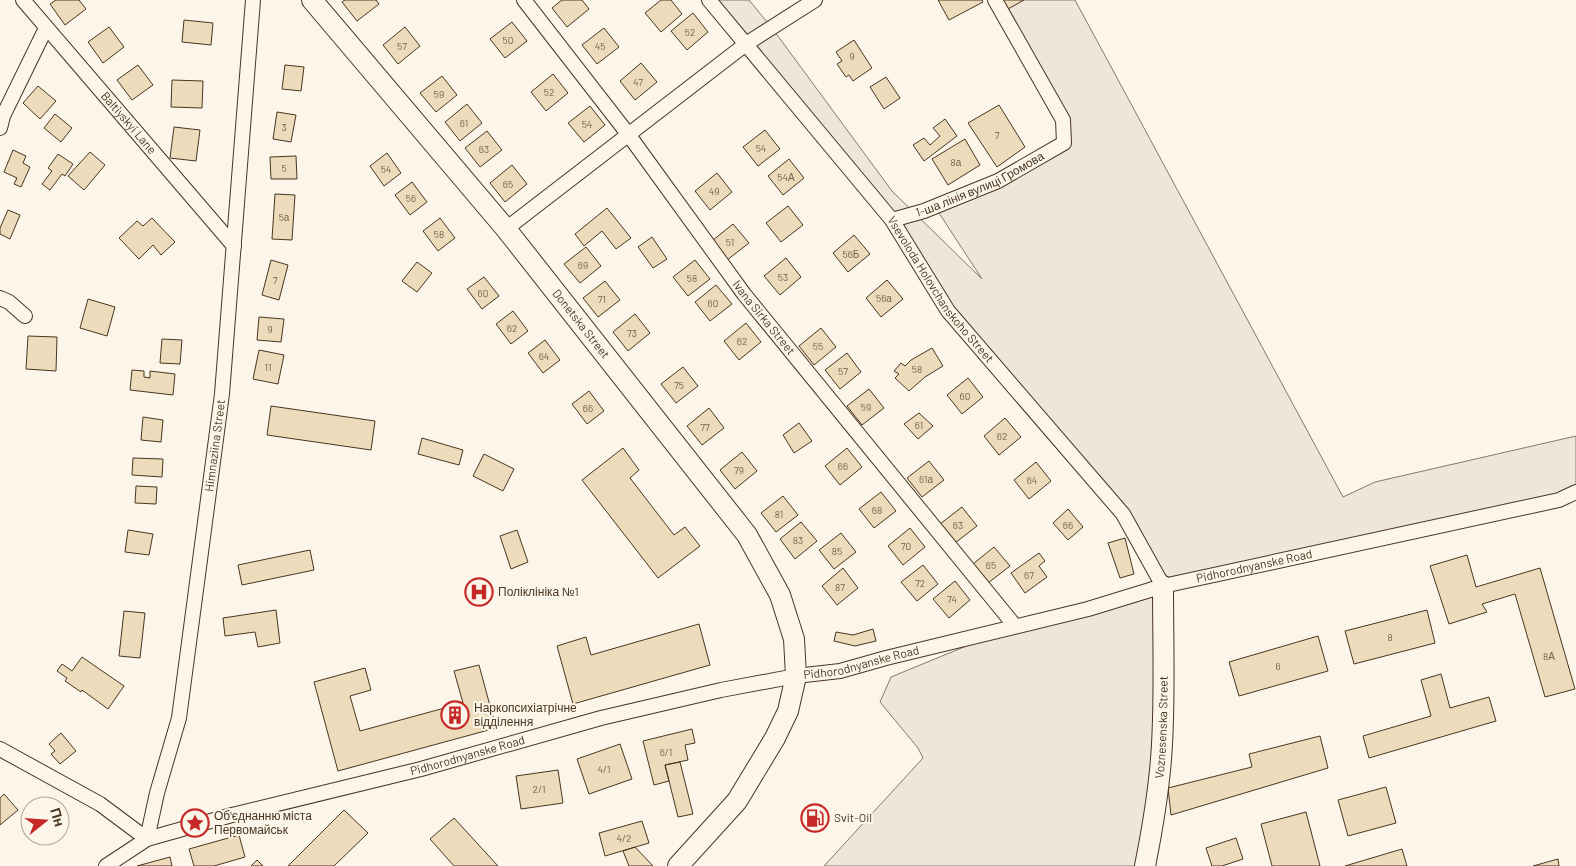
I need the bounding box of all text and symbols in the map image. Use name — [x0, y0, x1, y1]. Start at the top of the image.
house number: 52 — [685, 26, 695, 38]
house number: 50 — [503, 34, 513, 46]
house number: 57 — [397, 40, 407, 52]
house number: 45 — [595, 40, 605, 52]
house number: 9 — [849, 50, 855, 62]
house number: 47 — [633, 76, 643, 88]
house number: 52 — [544, 86, 554, 98]
street label: Baltiyskyi Lane — [99, 88, 160, 156]
house number: 59 — [434, 88, 444, 100]
house number: 61 — [460, 117, 468, 129]
house number: 54 — [582, 118, 592, 130]
house number: 3 — [281, 121, 287, 133]
house number: 7 — [995, 129, 1000, 141]
house number: 54 — [756, 142, 766, 154]
house number: 63 — [479, 143, 489, 155]
street label: 1-ша лінія вулиці Громова — [914, 148, 1046, 219]
house number: 8а — [951, 156, 962, 168]
house number: 5 — [281, 162, 287, 174]
house number: 54 — [381, 163, 391, 175]
house number: 54А — [777, 171, 795, 183]
house number: 65 — [503, 178, 513, 190]
house number: 49 — [709, 185, 719, 197]
house number: 56 — [406, 192, 416, 204]
house number: 5а — [279, 211, 290, 223]
street label: Vsevoloda Holovchanskoho Street — [885, 213, 997, 365]
house number: 58 — [434, 228, 444, 240]
house number: 51 — [726, 236, 734, 248]
house number: 56Б — [843, 248, 860, 260]
house number: 69 — [578, 259, 588, 271]
house number: 53 — [778, 271, 788, 283]
house number: 58 — [687, 272, 697, 284]
house number: 7 — [273, 274, 278, 286]
street label: Ivana Sirka Street — [730, 277, 799, 357]
street label: Donetska Street — [550, 286, 613, 361]
house number: 60 — [478, 287, 488, 299]
house number: 56а — [876, 292, 892, 304]
house number: 71 — [598, 293, 606, 305]
house number: 60 — [708, 297, 718, 309]
house number: 62 — [507, 322, 517, 334]
house number: 9 — [267, 323, 273, 335]
house number: 73 — [627, 327, 637, 339]
house number: 62 — [737, 335, 747, 347]
house number: 55 — [813, 340, 823, 352]
house number: 64 — [539, 350, 549, 362]
house number: 11 — [264, 361, 272, 373]
house number: 58 — [912, 363, 922, 375]
house number: 57 — [838, 365, 848, 377]
house number: 75 — [674, 379, 684, 391]
house number: 60 — [960, 390, 970, 402]
street label: Himnaziina Street — [201, 399, 227, 492]
house number: 59 — [861, 401, 871, 413]
house number: 66 — [583, 402, 593, 414]
house number: 61 — [915, 419, 923, 431]
house number: 77 — [700, 421, 710, 433]
house number: 62 — [997, 430, 1007, 442]
house number: 66 — [838, 460, 848, 472]
house number: 79 — [734, 464, 744, 476]
house number: 61а — [919, 473, 933, 485]
house number: 64 — [1027, 474, 1037, 486]
house number: 68 — [872, 504, 882, 516]
house number: 81 — [775, 508, 783, 520]
house number: 63 — [953, 519, 963, 531]
house number: 66 — [1063, 519, 1073, 531]
house number: 83 — [793, 534, 803, 546]
house number: 70 — [901, 540, 911, 552]
house number: 85 — [832, 545, 842, 557]
street label: Pidhorodnyanske Road — [1195, 546, 1313, 585]
house number: 65 — [986, 559, 996, 571]
house number: 67 — [1024, 569, 1034, 581]
hospital icon: Поліклініка №1 — [464, 577, 494, 607]
house number: 72 — [915, 577, 925, 589]
house number: 87 — [835, 581, 845, 593]
place label: Поліклініка №1 — [498, 584, 579, 598]
house number: 74 — [947, 593, 957, 605]
house number: 8 — [1387, 631, 1393, 643]
street label: Pidhorodnyanske Road — [803, 642, 920, 681]
house number: 8А — [1543, 650, 1555, 662]
house number: 6 — [1275, 660, 1281, 672]
street label: Voznesenska Street — [1151, 676, 1170, 779]
building icon: Наркопсихіатрічне відділення — [440, 700, 470, 730]
place label: Наркопсихіатрічне відділення — [474, 700, 577, 729]
street label: Pidhorodnyanske Road — [409, 732, 526, 777]
house number: 6/1 — [660, 746, 672, 758]
house number: 4/1 — [597, 763, 611, 775]
house number: 2/1 — [533, 783, 545, 795]
north arrow — [20, 796, 70, 846]
fuel station icon: Svit-Oil — [800, 803, 830, 833]
text: Пн — [47, 806, 69, 828]
place icon: Об'єднанню міста Первомайськ — [180, 808, 210, 838]
place label: Об'єднанню міста Первомайськ — [214, 808, 312, 837]
place label: Svit-Oil — [834, 810, 872, 824]
house number: 4/2 — [617, 832, 631, 844]

